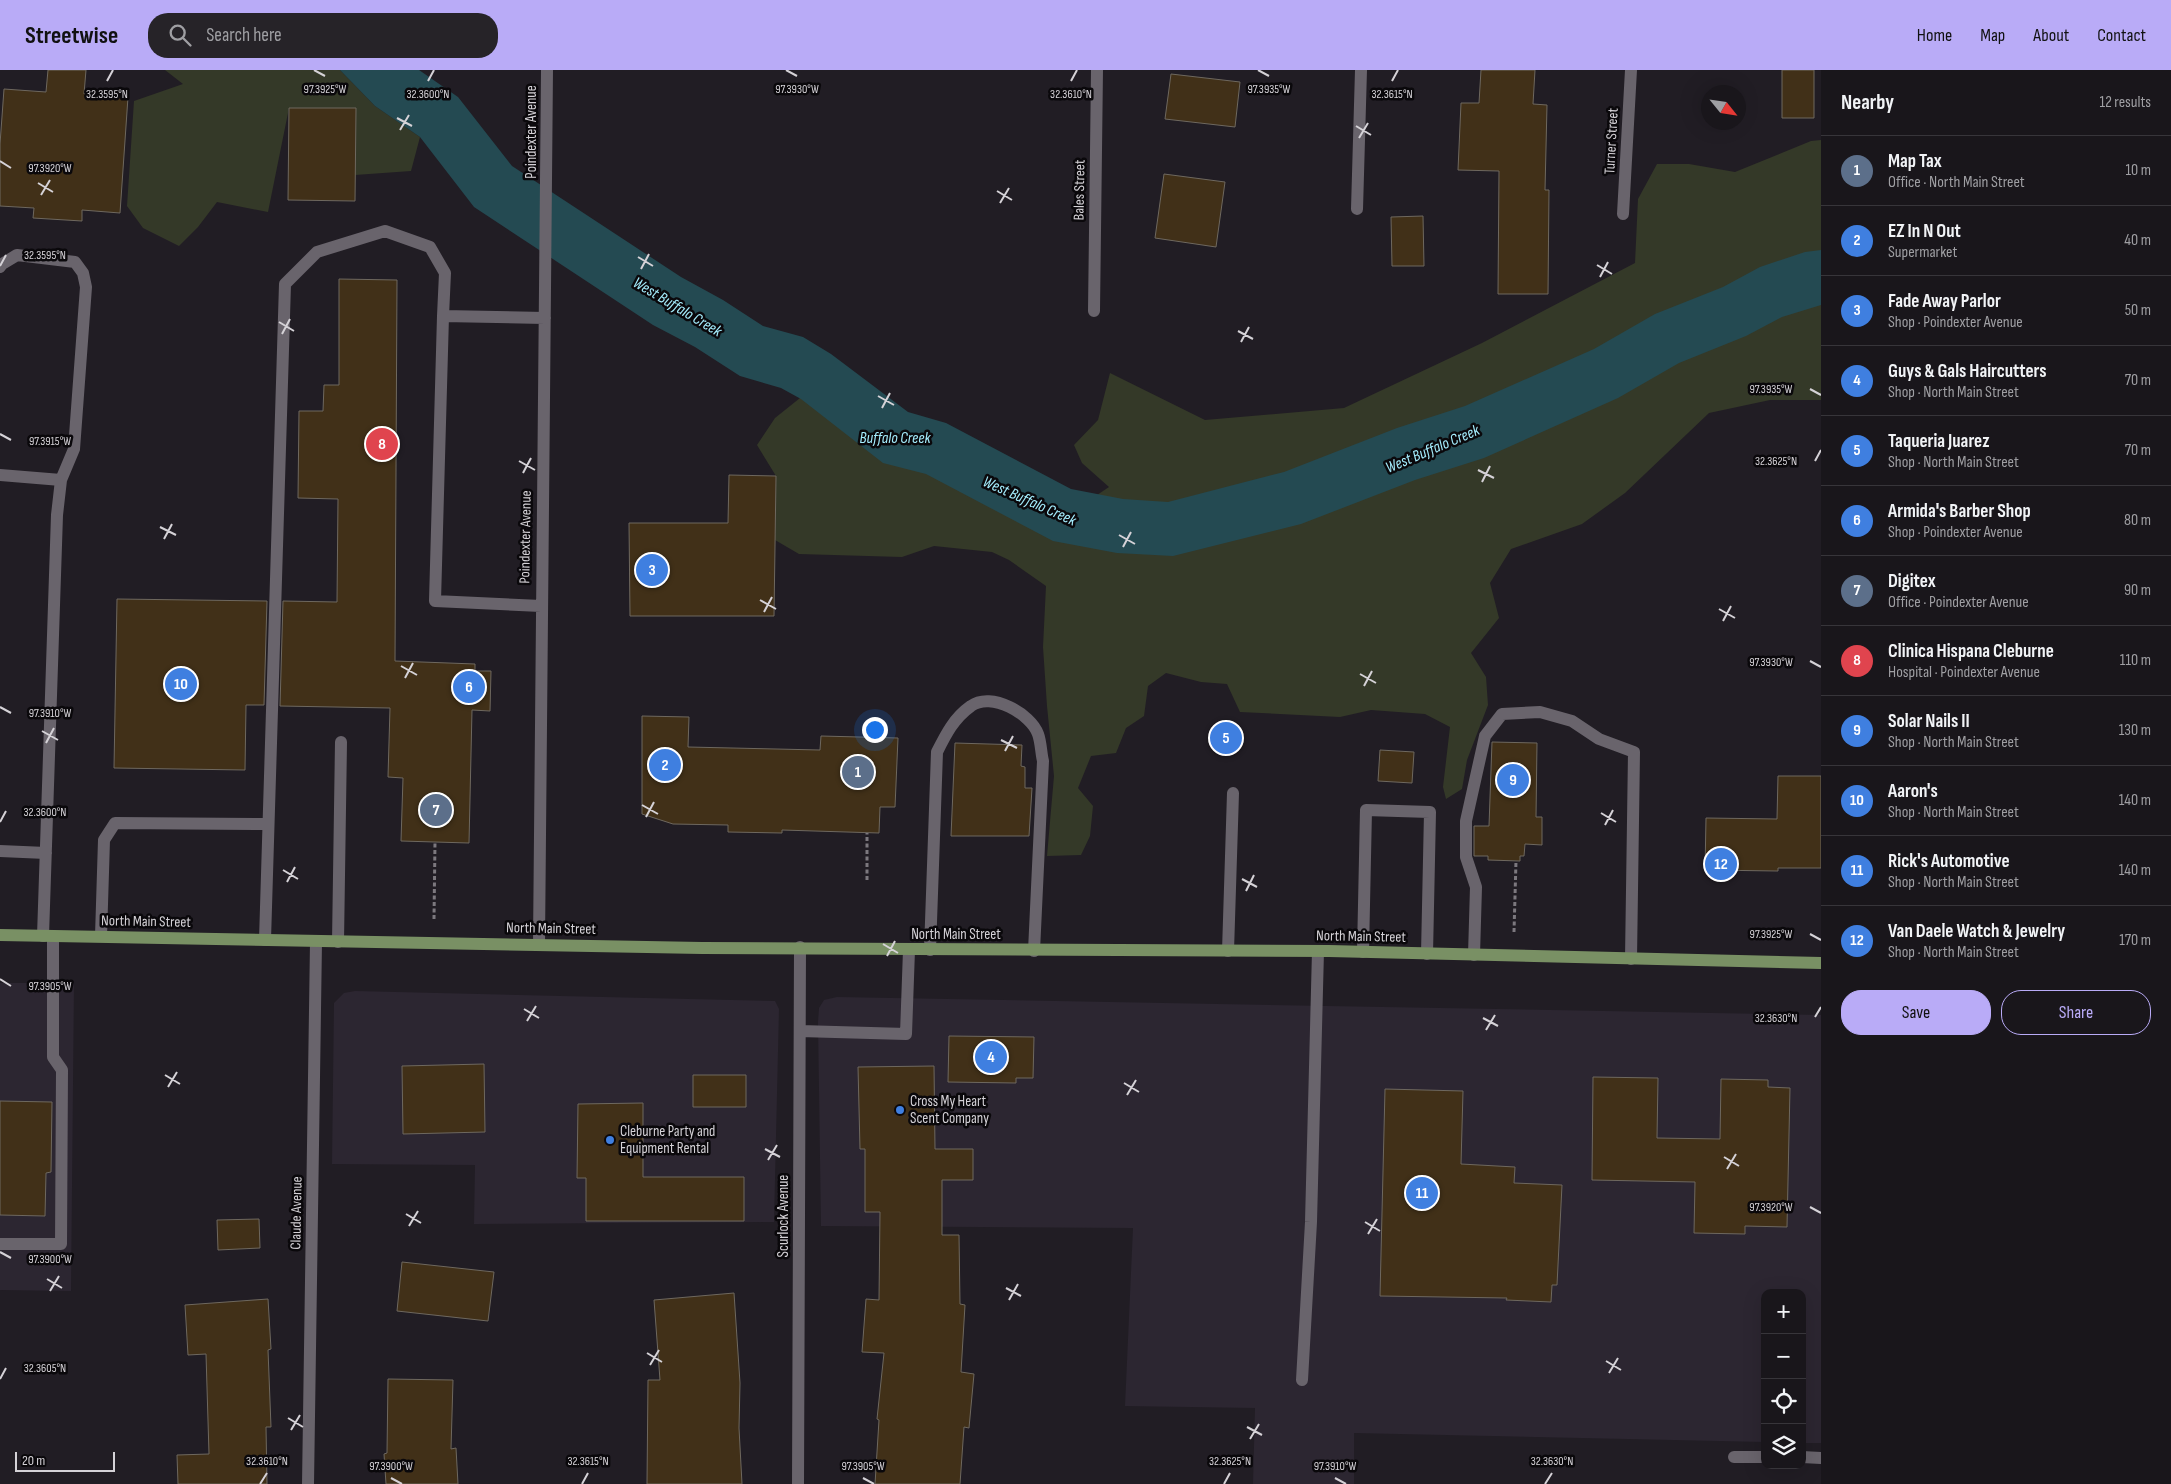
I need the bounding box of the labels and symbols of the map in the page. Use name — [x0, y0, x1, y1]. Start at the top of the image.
text: 97.3925°W — [304, 82, 347, 97]
text: 97.3930°W — [775, 82, 819, 97]
text: 97.3935°W — [1248, 82, 1291, 97]
street label: Poindexter Avenue — [522, 85, 541, 179]
north arrow — [1701, 85, 1746, 130]
text: 32.3595°N — [86, 87, 128, 102]
text: 32.3600°N — [407, 87, 449, 102]
text: 32.3610°N — [1050, 87, 1092, 102]
text: 32.3615°N — [1371, 87, 1413, 102]
street label: Turner Street — [1600, 107, 1623, 175]
street label: Bales Street — [1069, 159, 1090, 221]
text: 97.3920°W — [28, 161, 72, 176]
text: 32.3595°N — [24, 248, 66, 263]
water label: West Buffalo Creek — [629, 273, 726, 342]
text: 97.3935°W — [1750, 382, 1793, 397]
water label: West Buffalo Creek — [1383, 421, 1483, 478]
pin: 8 — [366, 425, 398, 463]
water label: Buffalo Creek — [860, 429, 931, 448]
text: 97.3915°W — [29, 434, 71, 449]
text: 32.3625°N — [1755, 454, 1797, 469]
water label: West Buffalo Creek — [980, 472, 1080, 531]
street label: Poindexter Avenue — [515, 490, 536, 584]
pin: 3 — [636, 551, 668, 589]
text: 97.3930°W — [1749, 655, 1793, 670]
pin: 10 — [165, 665, 197, 703]
pin: 6 — [453, 668, 485, 706]
text: 97.3910°W — [29, 706, 71, 721]
your location — [862, 717, 888, 743]
pin: 5 — [1210, 719, 1242, 757]
pin: 2 — [649, 746, 681, 784]
pin: 1 — [842, 753, 874, 791]
pin: 9 — [1497, 761, 1529, 799]
pin: 7 — [420, 791, 452, 829]
text: 32.3600°N — [24, 805, 66, 820]
pin: 12 — [1705, 845, 1737, 883]
street label: North Main Street — [101, 911, 191, 932]
street label: North Main Street — [506, 918, 596, 939]
street label: North Main Street — [911, 925, 1001, 944]
street label: North Main Street — [1316, 926, 1406, 947]
text: 97.3925°W — [1750, 927, 1793, 942]
text: 97.3905°W — [28, 979, 72, 994]
text: 32.3630°N — [1755, 1011, 1797, 1026]
pin: 4 — [975, 1038, 1007, 1076]
place label: Cross My Heart Scent Company — [910, 1092, 989, 1128]
marker: Cross My Heart Scent Company — [894, 1104, 906, 1116]
place label: Cleburne Party and Equipment Rental — [620, 1122, 715, 1158]
marker: Cleburne Party and Equipment Rental — [604, 1134, 616, 1146]
pin: 11 — [1406, 1174, 1438, 1212]
street label: Scurlock Avenue — [774, 1175, 793, 1257]
street label: Claude Avenue — [286, 1176, 307, 1250]
text: 97.3920°W — [1749, 1200, 1793, 1215]
text: 97.3900°W — [28, 1252, 72, 1267]
text: 32.3605°N — [24, 1361, 66, 1376]
scale bar — [15, 1449, 115, 1472]
text: 32.3610°N — [246, 1454, 288, 1469]
text: 32.3615°N — [567, 1454, 609, 1469]
text: 32.3625°N — [1209, 1454, 1251, 1469]
text: 32.3630°N — [1531, 1454, 1573, 1469]
text: 97.3900°W — [369, 1459, 413, 1474]
text: 97.3905°W — [841, 1459, 885, 1474]
text: 97.3910°W — [1314, 1459, 1356, 1474]

